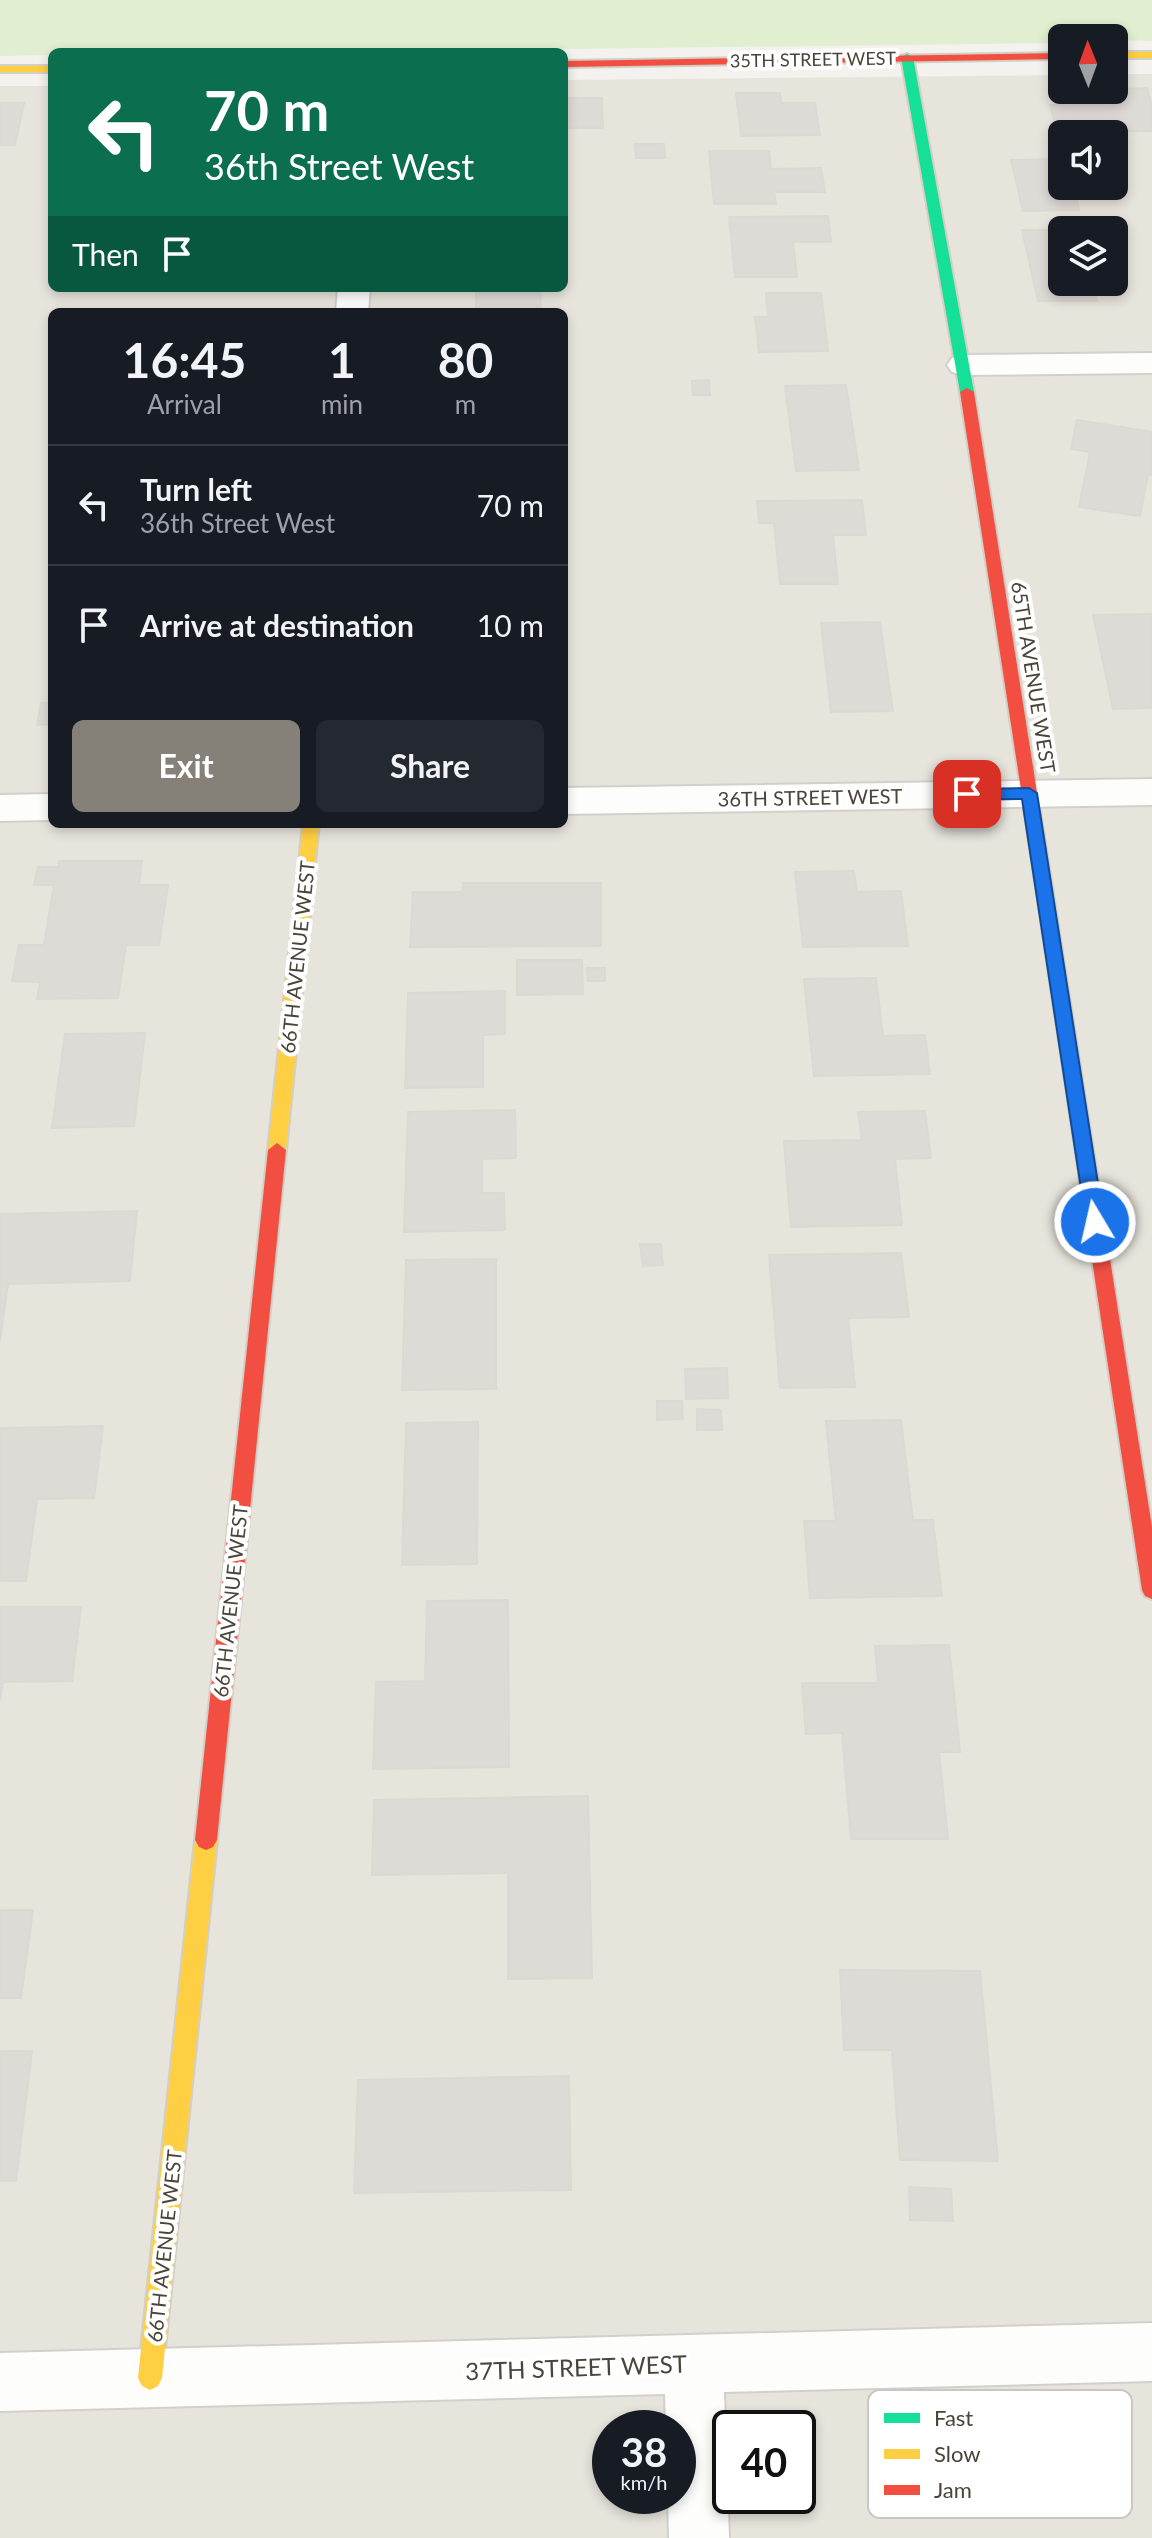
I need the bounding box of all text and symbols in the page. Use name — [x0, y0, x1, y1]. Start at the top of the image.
north arrow — [1048, 24, 1128, 104]
map controls — [1048, 24, 1128, 296]
street label: 35TH STREET WEST — [730, 47, 897, 71]
text: 70 m — [204, 76, 329, 143]
icon: left — [72, 80, 176, 184]
button: sound — [1048, 120, 1128, 200]
text: 36th Street West — [204, 144, 474, 188]
button: layers — [1048, 216, 1128, 296]
icon: arrive — [155, 232, 199, 276]
text: Then — [72, 236, 139, 272]
text: 16:45 — [123, 331, 246, 388]
text: 1 — [328, 331, 356, 388]
text: 80 — [438, 331, 493, 388]
text: Arrival — [147, 388, 222, 420]
text: min — [321, 388, 363, 420]
text: m — [455, 388, 476, 420]
text: Turn left — [140, 471, 252, 507]
icon: left — [72, 483, 116, 527]
text: 70 m — [477, 487, 544, 523]
text: 36th Street West — [140, 507, 335, 539]
street label: 65TH AVENUE WEST — [1007, 580, 1061, 775]
icon: arrive — [72, 603, 116, 647]
text: Arrive at destination — [140, 607, 414, 643]
text: 10 m — [477, 607, 544, 643]
button: Exit — [72, 720, 300, 812]
button: Share — [316, 720, 544, 812]
pin — [933, 760, 1001, 828]
icon: arrive — [945, 772, 989, 816]
street label: 36TH STREET WEST — [717, 783, 903, 811]
street label: 66TH AVENUE WEST — [275, 859, 319, 1055]
position arrow — [1053, 1180, 1137, 1264]
street label: 66TH AVENUE WEST — [208, 1503, 252, 1699]
street label: 66TH AVENUE WEST — [142, 2148, 186, 2344]
street label: 37TH STREET WEST — [465, 2349, 687, 2385]
legend — [868, 2390, 1132, 2518]
text: Fast — [934, 2404, 973, 2431]
speed limit sign: 40 — [712, 2410, 816, 2514]
text: 38 — [621, 2428, 667, 2476]
text: Slow — [934, 2440, 981, 2467]
text: km/h — [621, 2470, 667, 2494]
text: Jam — [934, 2476, 972, 2503]

